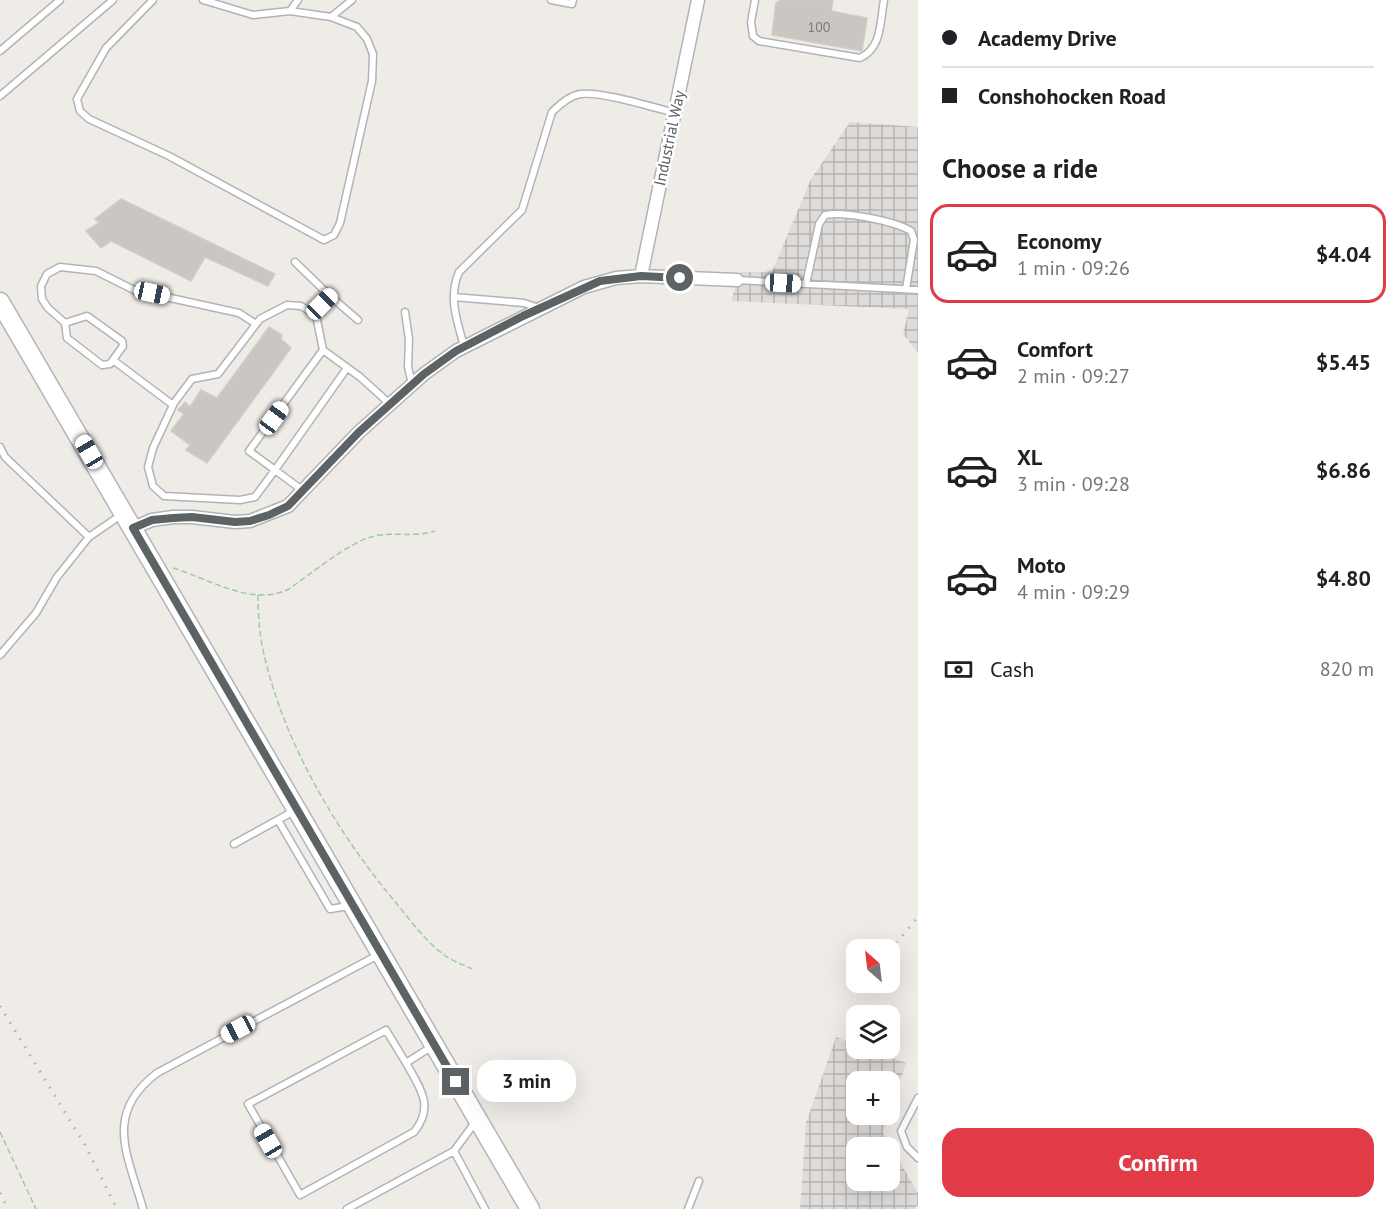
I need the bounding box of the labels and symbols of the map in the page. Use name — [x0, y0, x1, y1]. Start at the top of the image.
house number: 100 — [808, 18, 831, 36]
street label: Industrial Way — [649, 88, 689, 188]
route start — [666, 264, 693, 291]
car — [765, 273, 801, 293]
car — [133, 280, 171, 306]
car — [303, 285, 341, 323]
car — [256, 398, 292, 438]
car — [72, 432, 106, 472]
north arrow — [846, 939, 900, 993]
car — [218, 1013, 258, 1045]
callout: 3 min — [477, 1061, 576, 1103]
route end — [442, 1068, 469, 1095]
car — [251, 1121, 285, 1161]

